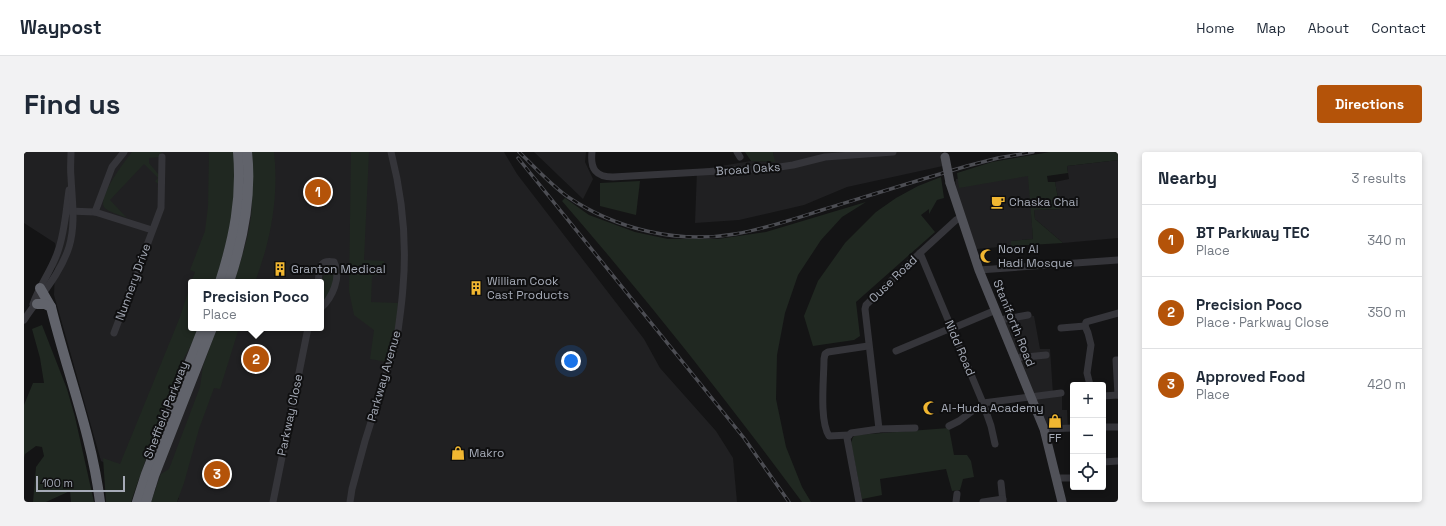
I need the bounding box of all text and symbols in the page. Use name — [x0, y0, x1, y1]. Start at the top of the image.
text: Waypost — [20, 15, 102, 40]
text: Home — [1196, 19, 1234, 37]
text: Map — [1256, 19, 1286, 37]
text: About — [1308, 19, 1349, 37]
text: Contact — [1371, 19, 1426, 37]
button: Directions — [1317, 85, 1422, 123]
text: Find us — [24, 86, 121, 122]
street label: Broad Oaks — [715, 159, 781, 179]
text: Nearby — [1158, 167, 1217, 189]
text: 3 results — [1352, 170, 1406, 187]
pin: 1 — [305, 177, 331, 207]
cafe icon: Chaska Chai — [990, 194, 1006, 210]
place label: Chaska Chai — [1009, 194, 1078, 210]
text: BT Parkway TEC — [1196, 223, 1310, 242]
text: 1 — [1168, 232, 1174, 249]
text: 340 m — [1367, 232, 1406, 249]
street label: Nunnery Drive — [112, 241, 154, 323]
place label: Noor Al Hadi Mosque — [998, 241, 1073, 271]
text: Place — [1196, 242, 1230, 259]
mosque icon: Noor Al Hadi Mosque — [979, 248, 995, 264]
street label: Ouse Road — [865, 252, 921, 306]
building icon: Granton Medical — [272, 261, 288, 277]
place label: Granton Medical — [291, 261, 386, 277]
place label: William Cook Cast Products — [487, 273, 569, 303]
street label: Staniforth Road — [989, 277, 1039, 369]
popup — [188, 279, 324, 331]
building icon: William Cook Cast Products — [468, 280, 484, 296]
text: Precision Poco — [203, 287, 309, 306]
text: Precision Poco — [1196, 295, 1302, 314]
text: 2 — [1167, 304, 1175, 321]
text: 350 m — [1368, 304, 1406, 321]
text: Place — [203, 306, 237, 323]
text: Place · Parkway Close — [1196, 314, 1329, 331]
street label: Nidd Road — [941, 318, 979, 378]
street label: Parkway Avenue — [363, 329, 405, 423]
pin: 2 — [243, 344, 269, 374]
your location — [561, 351, 581, 371]
street label: Sheffield Parkway — [140, 359, 192, 461]
text: Approved Food — [1196, 367, 1305, 386]
street label: Parkway Close — [274, 373, 306, 457]
text: 3 — [1167, 376, 1175, 393]
text: 420 m — [1367, 376, 1406, 393]
map controls — [1070, 382, 1106, 490]
button: + — [1070, 382, 1106, 418]
text: Place — [1196, 386, 1230, 403]
mosque icon: Al-Huda Academy — [922, 400, 938, 416]
place label: Al-Huda Academy — [941, 400, 1044, 416]
shop icon: FF — [1047, 413, 1063, 429]
button: − — [1070, 418, 1106, 454]
place label: FF — [1049, 430, 1062, 446]
shop icon: Makro — [450, 445, 466, 461]
place label: Makro — [469, 445, 504, 461]
button: locate — [1070, 454, 1106, 490]
pin: 3 — [204, 459, 230, 489]
scale bar — [36, 474, 125, 493]
text: 100 m — [42, 476, 73, 490]

